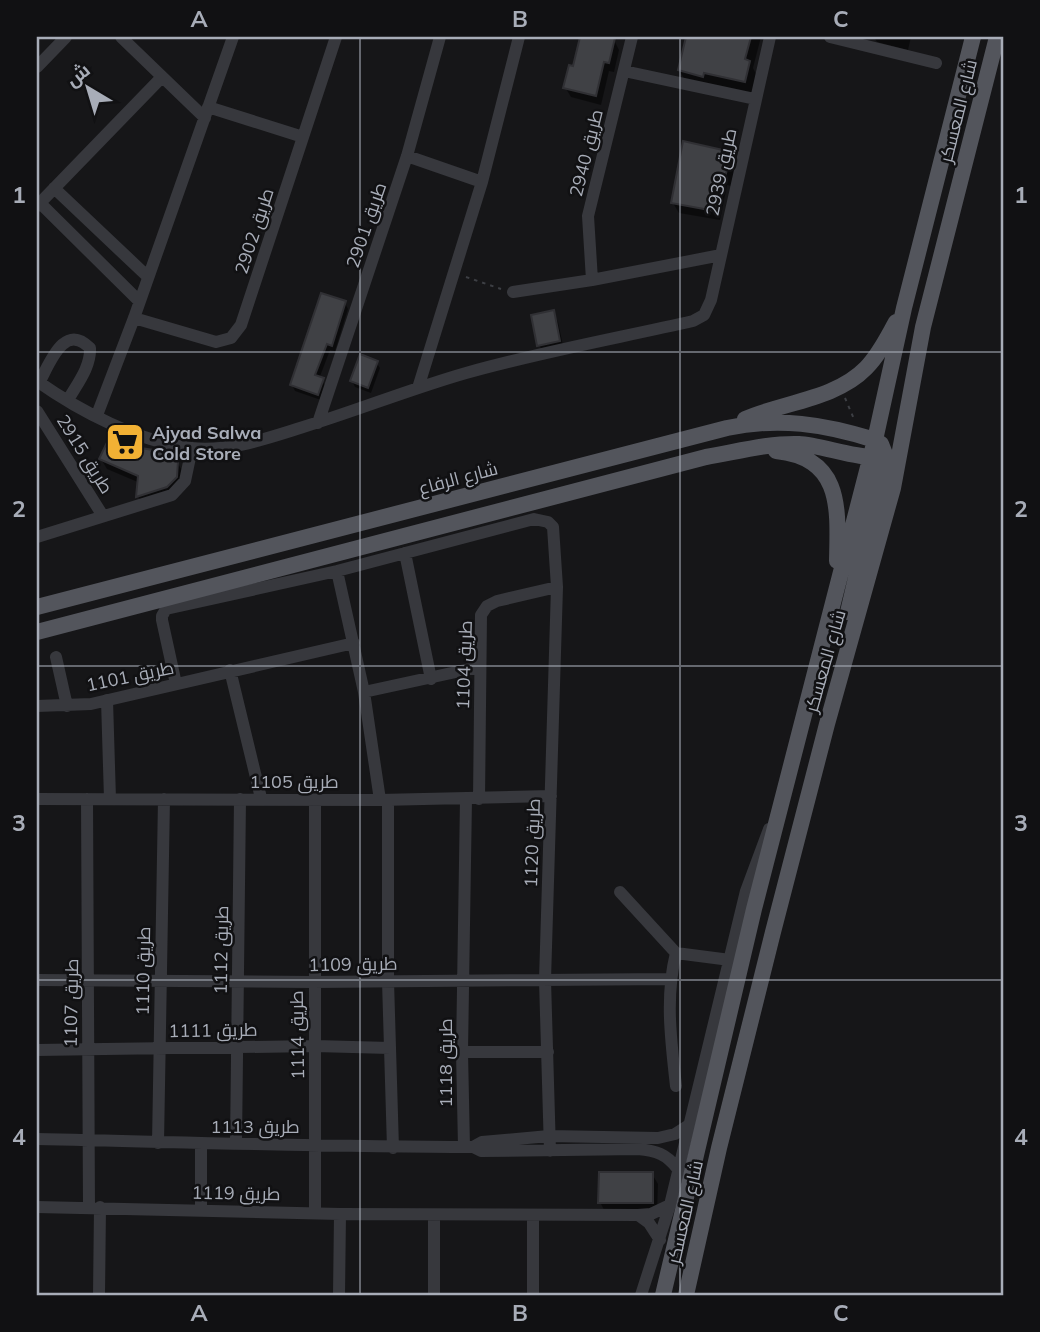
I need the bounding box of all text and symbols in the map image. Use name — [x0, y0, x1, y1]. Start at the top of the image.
text: A — [190, 4, 208, 33]
text: B — [512, 4, 528, 33]
text: C — [833, 4, 849, 33]
north arrow — [52, 52, 122, 122]
street label: شارع المعسكر — [934, 57, 983, 166]
text: ش — [61, 58, 95, 92]
street label: طريق 2940 — [564, 107, 609, 199]
street label: طريق 2939 — [700, 126, 742, 218]
street label: طريق 2901 — [341, 179, 392, 271]
text: 1 — [12, 180, 26, 209]
text: 1 — [1014, 180, 1028, 209]
street label: طريق 2902 — [229, 185, 280, 277]
street label: طريق 2915 — [51, 410, 118, 498]
supermarket icon: Ajyad Salwa Cold Store — [104, 421, 146, 463]
place label: Ajyad Salwa Cold Store — [152, 421, 261, 465]
street label: شارع الرفاع — [416, 456, 500, 501]
text: 2 — [12, 494, 26, 523]
text: 2 — [1014, 494, 1028, 523]
street label: شارع المعسكر — [799, 607, 852, 716]
street label: طريق 1104 — [451, 620, 478, 710]
street label: طريق 1101 — [84, 655, 176, 697]
street label: طريق 1105 — [249, 770, 339, 794]
street label: طريق 1120 — [519, 798, 546, 888]
text: 3 — [12, 808, 26, 837]
text: 3 — [1014, 808, 1028, 837]
street label: طريق 1112 — [209, 905, 234, 995]
street label: طريق 1110 — [131, 926, 156, 1016]
street label: طريق 1109 — [308, 952, 398, 977]
street label: طريق 1107 — [59, 958, 84, 1048]
street label: طريق 1114 — [285, 990, 310, 1080]
street label: طريق 1111 — [168, 1018, 258, 1043]
street label: طريق 1118 — [434, 1018, 458, 1108]
street label: طريق 1113 — [210, 1115, 300, 1139]
text: 4 — [12, 1122, 26, 1151]
text: 4 — [1014, 1122, 1028, 1151]
street label: شارع المعسكر — [662, 1158, 709, 1267]
street label: طريق 1119 — [191, 1181, 281, 1206]
text: A — [190, 1298, 208, 1327]
text: B — [512, 1298, 528, 1327]
text: C — [833, 1298, 849, 1327]

